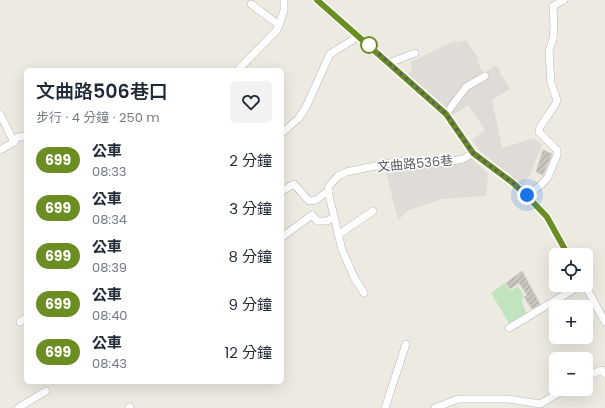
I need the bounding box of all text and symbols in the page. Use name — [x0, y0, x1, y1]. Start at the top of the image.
unlabelled marker — [360, 36, 378, 54]
text: 文曲路506巷口 — [36, 78, 168, 105]
button: heart — [230, 81, 272, 123]
text: 步行 · 4 分鐘 · 250 m — [36, 108, 160, 127]
text: 公車 — [92, 140, 122, 161]
text: 699 — [45, 150, 71, 170]
text: 2 分鐘 — [229, 150, 272, 171]
street label: 文曲路536巷 — [376, 151, 454, 176]
text: 08:33 — [92, 162, 126, 181]
your location — [517, 185, 537, 205]
text: 公車 — [92, 188, 122, 209]
text: 699 — [45, 198, 71, 218]
text: 3 分鐘 — [229, 198, 272, 219]
text: 08:34 — [92, 210, 127, 229]
text: 公車 — [92, 236, 122, 257]
text: 699 — [45, 246, 71, 266]
text: 8 分鐘 — [229, 246, 272, 267]
map controls — [549, 248, 593, 396]
button: locate — [549, 248, 593, 292]
text: 08:39 — [92, 258, 127, 277]
text: 公車 — [92, 284, 122, 305]
text: 699 — [45, 294, 71, 314]
text: 9 分鐘 — [229, 294, 272, 315]
button: + — [549, 300, 593, 344]
text: 08:40 — [92, 306, 127, 325]
text: 公車 — [92, 332, 122, 353]
text: 699 — [45, 342, 71, 362]
text: 12 分鐘 — [225, 342, 272, 363]
button: − — [549, 352, 593, 396]
text: 08:43 — [92, 354, 127, 373]

